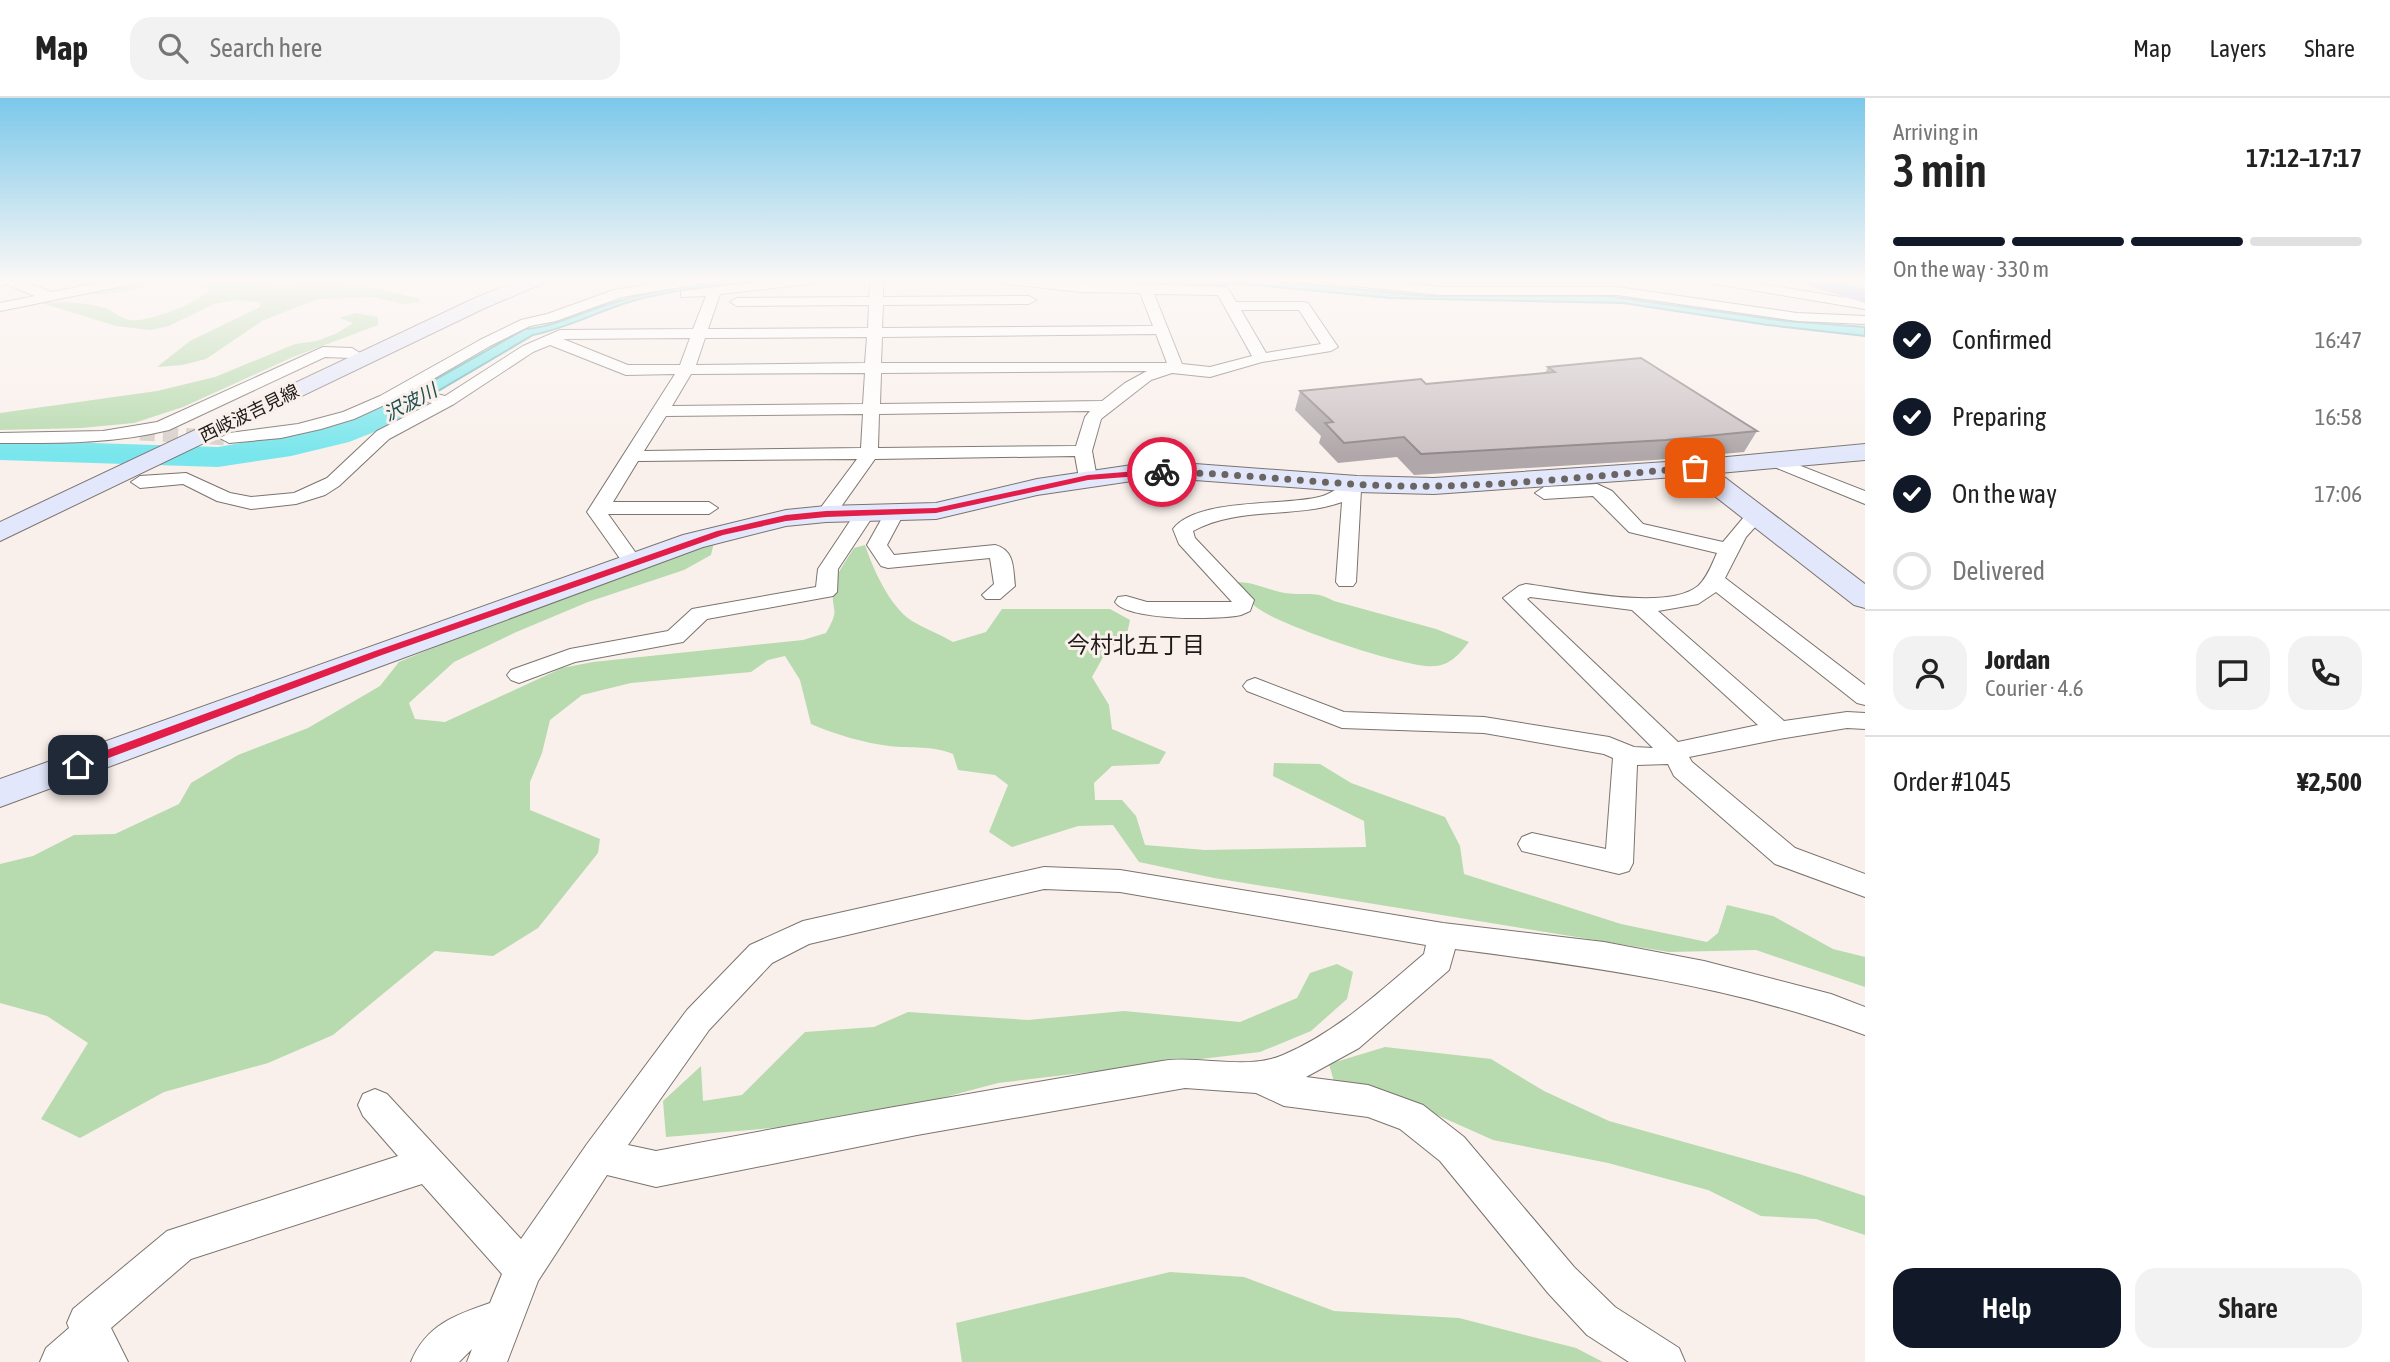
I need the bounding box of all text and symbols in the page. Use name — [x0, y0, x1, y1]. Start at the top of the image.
search box — [130, 17, 620, 80]
text: Map — [35, 29, 88, 67]
icon: search — [154, 29, 192, 67]
text: Search here — [210, 33, 322, 63]
text: Map — [2133, 35, 2172, 62]
text: Layers — [2210, 35, 2266, 62]
text: Share — [2304, 35, 2355, 62]
text: Arriving in — [1893, 119, 1979, 145]
text: 17:12–17:17 — [2246, 143, 2362, 173]
text: 3 min — [1893, 144, 1987, 197]
text: On the way · 330 m — [1893, 256, 2049, 282]
icon: check — [1893, 321, 1931, 359]
text: Confirmed — [1952, 325, 2052, 355]
text: 16:47 — [2315, 327, 2362, 353]
water label: 沢波川 — [380, 378, 442, 425]
street label: 西岐波吉見線 — [196, 380, 302, 446]
icon: check — [1893, 398, 1931, 436]
text: Preparing — [1952, 402, 2046, 432]
text: 16:58 — [2315, 404, 2362, 430]
courier — [1127, 437, 1197, 507]
pin — [1665, 438, 1725, 498]
icon: bag — [1676, 449, 1714, 487]
icon: bike — [1143, 453, 1181, 491]
icon: check — [1893, 475, 1931, 513]
text: On the way — [1952, 479, 2057, 509]
text: 17:06 — [2314, 481, 2362, 507]
text: Delivered — [1952, 556, 2045, 586]
district label: 今村北五丁目 — [1067, 632, 1205, 658]
button: person — [1893, 636, 1967, 710]
button: chat — [2196, 636, 2270, 710]
button: phone — [2288, 636, 2362, 710]
text: Jordan — [1985, 645, 2050, 675]
text: Courier · 4.6 — [1985, 675, 2084, 701]
pin — [48, 735, 108, 795]
icon: home — [59, 746, 97, 784]
text: Order #1045 — [1893, 767, 2012, 797]
text: ¥2,500 — [2297, 767, 2362, 797]
button: Help — [1893, 1268, 2121, 1348]
button: Share — [2135, 1268, 2362, 1348]

